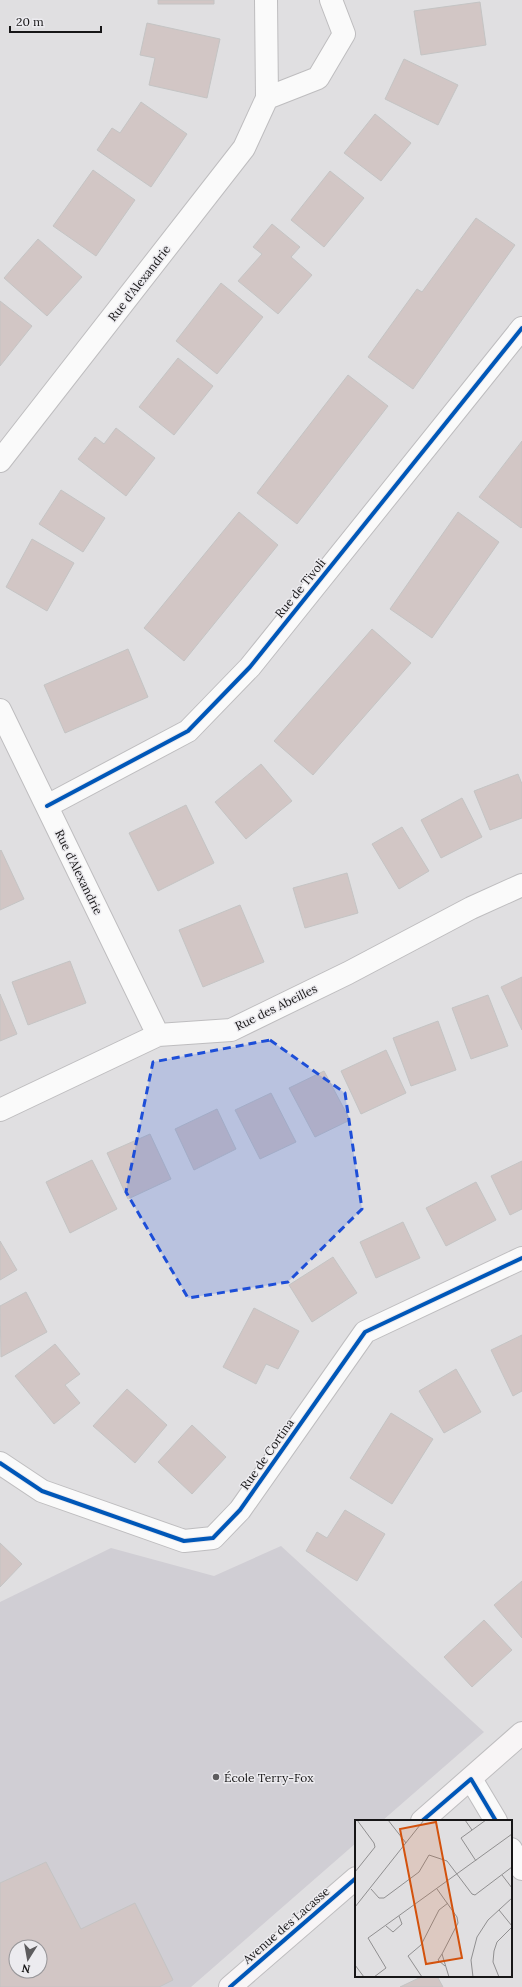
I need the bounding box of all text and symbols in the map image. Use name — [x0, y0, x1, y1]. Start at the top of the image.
scale bar — [10, 8, 101, 34]
text: 20 m — [16, 14, 44, 29]
street label: Rue d'Alexandrie — [105, 241, 174, 324]
street label: Rue de Tivoli — [272, 555, 328, 621]
street label: Rue d'Alexandrie — [52, 827, 106, 917]
street label: Rue des Abeilles — [232, 980, 320, 1033]
street label: Rue de Cortina — [237, 1416, 297, 1492]
place label: École Terry-Fox — [224, 1770, 314, 1785]
marker: École Terry-Fox — [211, 1772, 221, 1782]
inset map — [355, 1820, 512, 1977]
street label: Avenue des Lacasse — [239, 1883, 333, 1967]
north arrow — [8, 1939, 48, 1979]
text: N — [20, 1961, 32, 1977]

